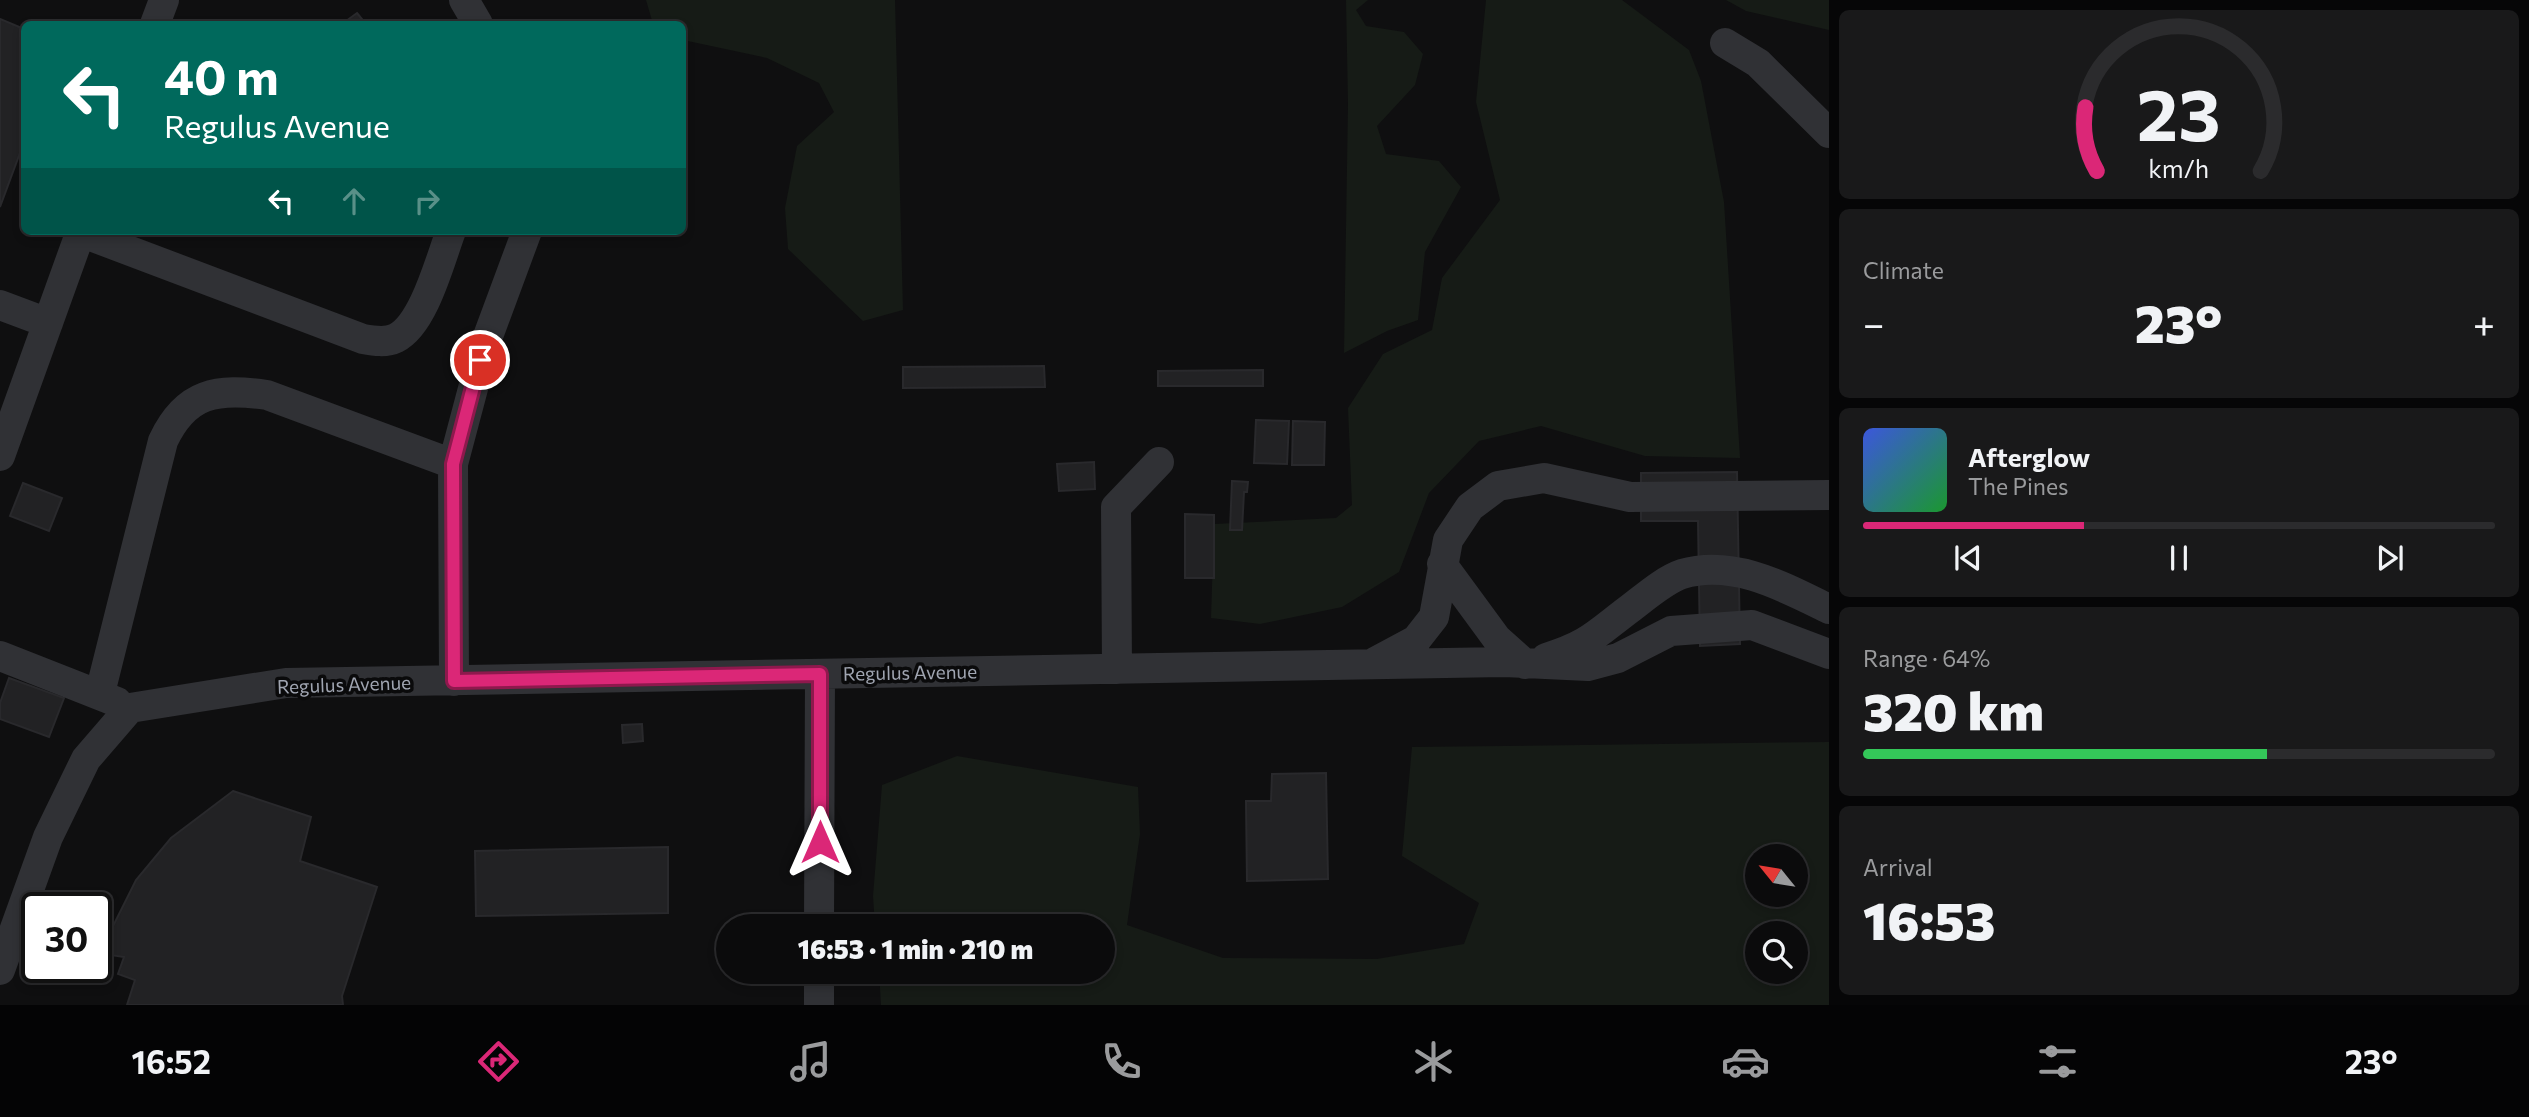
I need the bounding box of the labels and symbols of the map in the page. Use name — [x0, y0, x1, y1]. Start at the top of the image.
pin — [450, 330, 510, 390]
street label: Regulus Avenue — [843, 659, 977, 685]
street label: Regulus Avenue — [277, 670, 411, 698]
position arrow — [783, 805, 857, 879]
north arrow — [1745, 844, 1808, 906]
speed limit sign: 30 — [21, 892, 112, 983]

